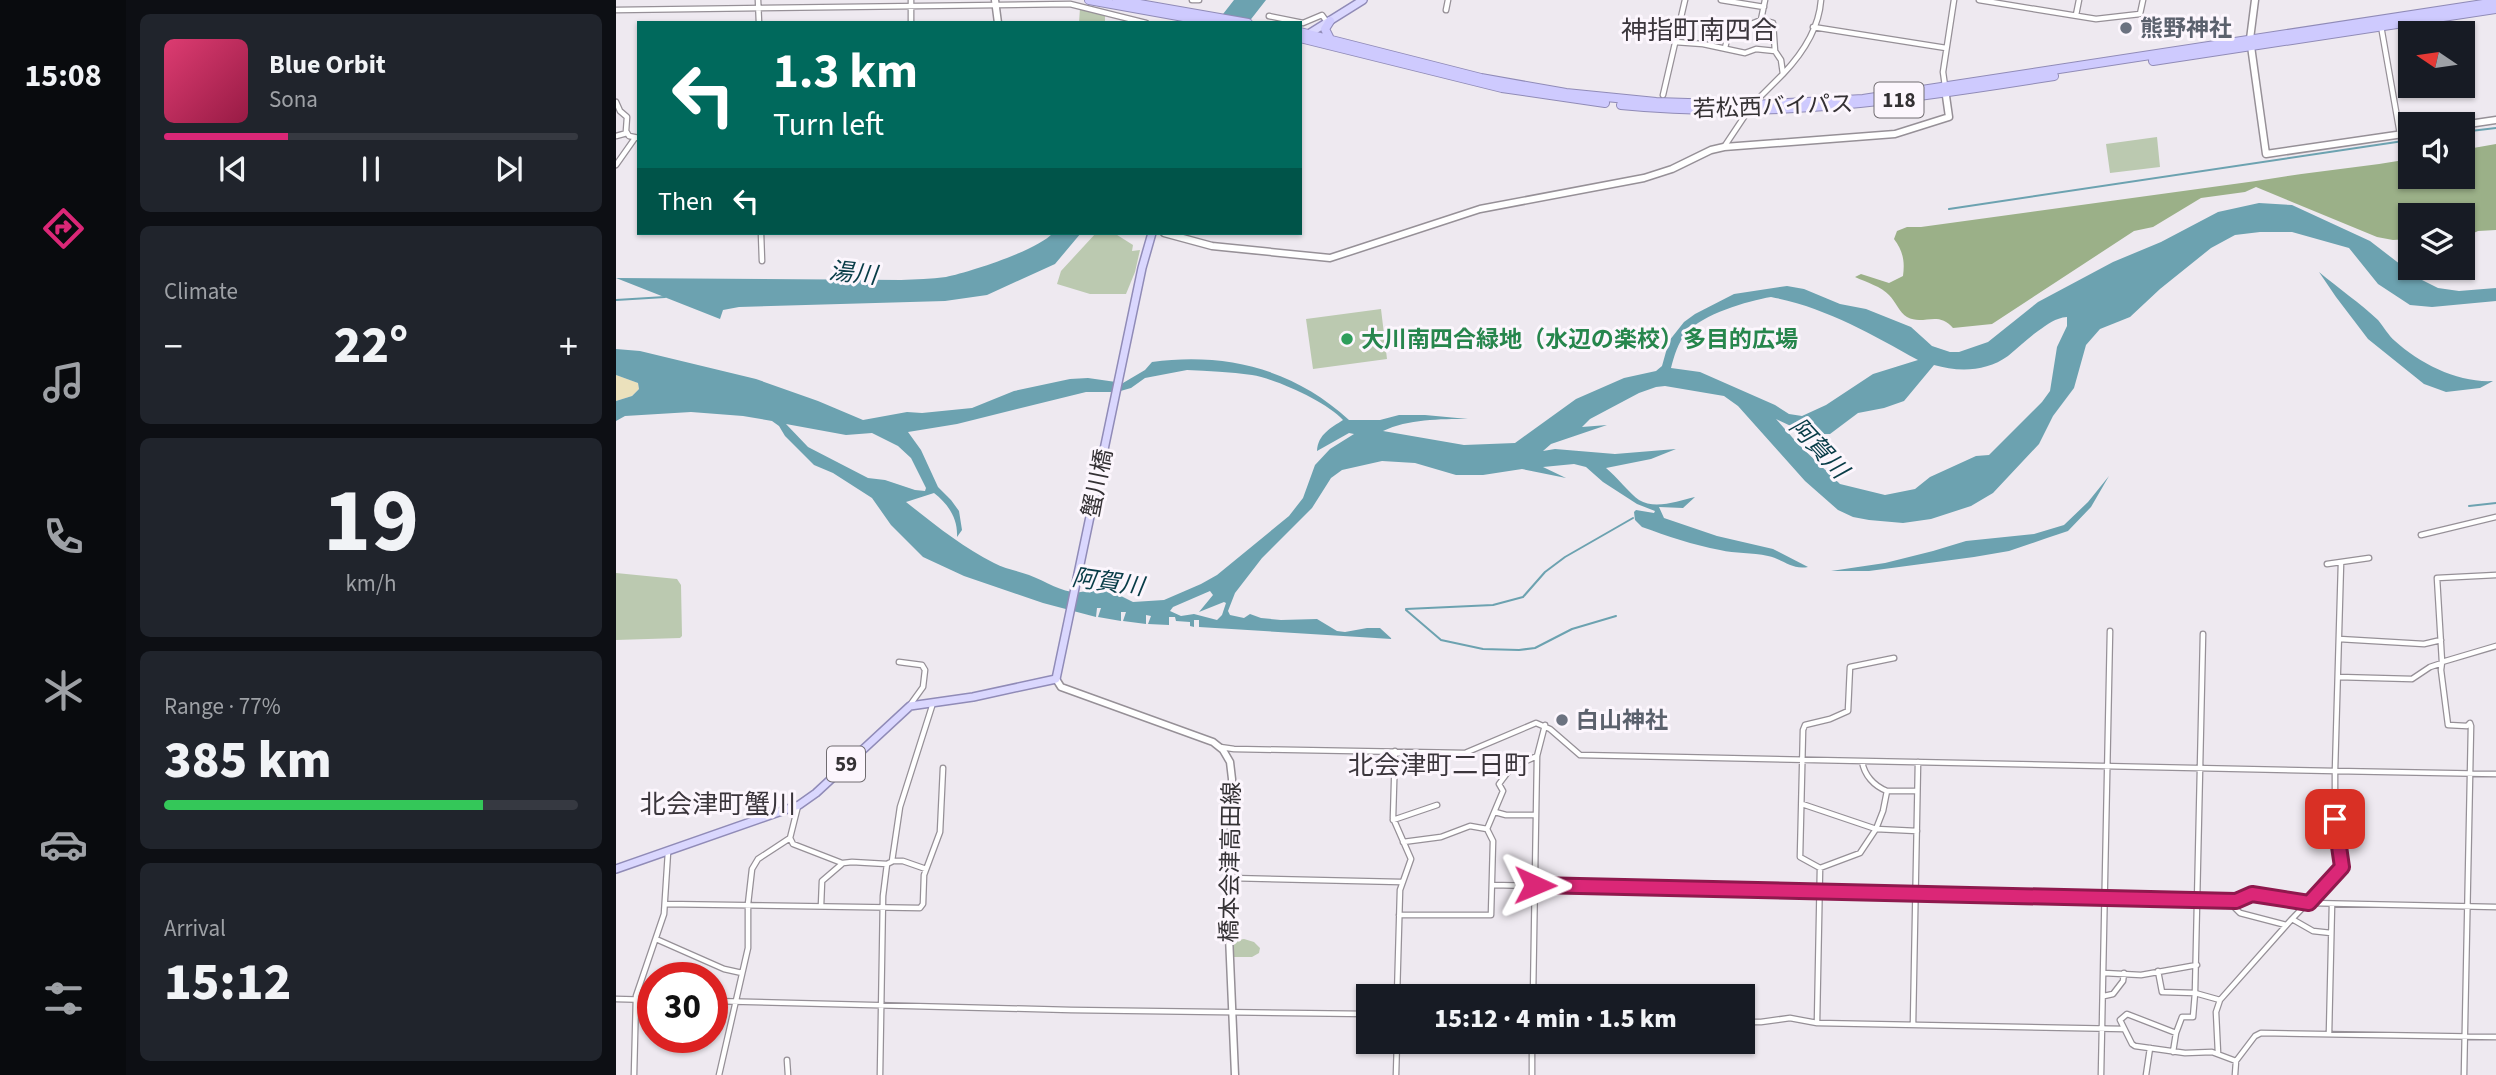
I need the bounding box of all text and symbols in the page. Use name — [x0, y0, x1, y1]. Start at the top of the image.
district label: 神指町南四合 — [1621, 12, 1777, 49]
place label: 熊野神社 — [2140, 12, 2232, 45]
marker: 熊野神社 — [2118, 20, 2134, 36]
north arrow — [2398, 21, 2474, 98]
map controls — [2398, 21, 2475, 280]
text: 1.3 km — [773, 37, 918, 107]
text: Blue Orbit — [269, 46, 386, 83]
icon: left — [658, 49, 749, 140]
text: 15:08 — [24, 53, 102, 99]
road number: 118 — [1874, 82, 1924, 118]
text: Sona — [269, 83, 318, 116]
street label: 若松西バイパス — [1692, 87, 1854, 126]
text: Turn left — [773, 102, 884, 148]
button: sound — [2398, 112, 2475, 189]
icon: previous — [214, 150, 252, 188]
icon: pause — [352, 150, 390, 188]
icon: next — [490, 150, 528, 188]
icon: left — [727, 182, 765, 220]
text: Then — [658, 183, 713, 220]
button: layers — [2398, 203, 2475, 280]
icon: directions — [39, 204, 88, 253]
water label: 湯川 — [827, 254, 882, 294]
text: Climate — [164, 275, 238, 308]
text: 22° — [334, 309, 408, 383]
text: − — [164, 320, 183, 374]
text: + — [559, 320, 578, 374]
place label: 大川南四合緑地（水辺の楽校）多目的広場 — [1361, 323, 1798, 356]
marker: 大川南四合緑地（水辺の楽校）多目的広場 — [1339, 331, 1355, 347]
icon: music — [39, 358, 88, 407]
water label: 阿賀川 — [1781, 410, 1858, 489]
street label: 蟹川橋 — [1074, 446, 1121, 520]
text: 19 — [323, 457, 419, 586]
icon: phone — [39, 512, 88, 561]
water label: 阿賀川 — [1070, 560, 1149, 605]
text: km/h — [345, 567, 397, 600]
icon: climate — [39, 666, 88, 715]
text: Range · 77% — [164, 690, 281, 723]
place label: 白山神社 — [1576, 704, 1668, 737]
marker: 白山神社 — [1554, 712, 1570, 728]
text: 385 km — [164, 724, 332, 798]
road number: 59 — [827, 746, 865, 782]
district label: 北会津町二日町 — [1348, 747, 1530, 784]
street label: 橋本会津高田線 — [1213, 781, 1248, 943]
district label: 北会津町蟹川 — [640, 786, 796, 823]
pin — [2305, 789, 2365, 849]
icon: arrive — [2316, 800, 2354, 838]
icon: car — [39, 820, 88, 869]
position arrow — [1498, 848, 1572, 922]
text: Arrival — [164, 912, 226, 945]
text: 15:12 — [164, 946, 291, 1020]
speed limit sign: 30 — [637, 962, 728, 1053]
icon: filters — [39, 974, 88, 1023]
text: 15:12 · 4 min · 1.5 km — [1434, 1000, 1677, 1037]

